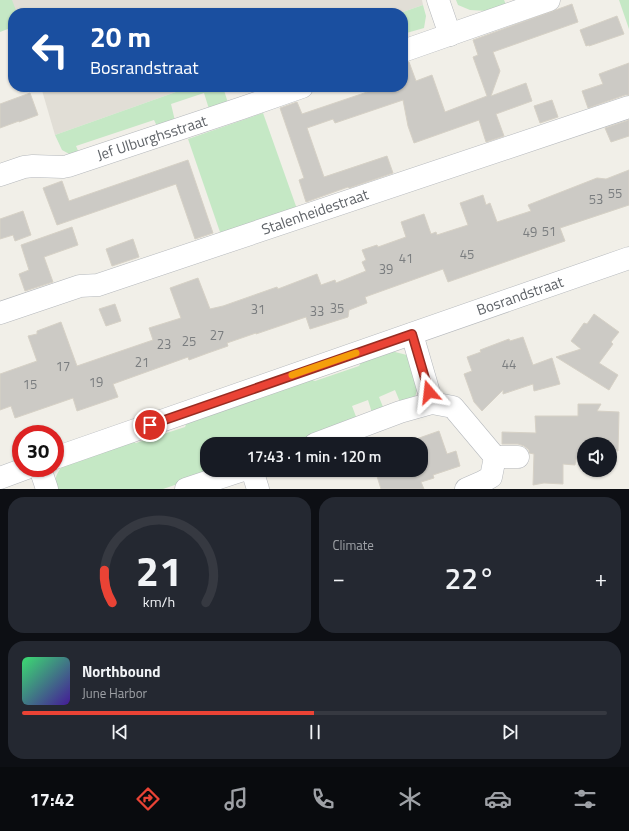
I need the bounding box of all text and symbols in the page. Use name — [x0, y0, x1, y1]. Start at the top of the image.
text: 20 m — [90, 15, 151, 58]
icon: left — [24, 24, 76, 76]
text: Bosrandstraat — [90, 54, 199, 81]
street label: Jef Ulburghsstraat — [94, 109, 211, 166]
street label: Stalenheidestraat — [258, 182, 372, 241]
house number: 55 — [608, 183, 622, 203]
house number: 53 — [589, 189, 603, 209]
house number: 51 — [542, 221, 556, 241]
house number: 49 — [523, 222, 537, 242]
house number: 45 — [460, 244, 474, 264]
house number: 41 — [399, 248, 413, 268]
house number: 39 — [379, 259, 393, 279]
street label: Bosrandstraat — [473, 270, 567, 321]
house number: 35 — [330, 298, 344, 318]
house number: 31 — [251, 299, 265, 319]
house number: 33 — [310, 301, 324, 321]
house number: 27 — [210, 325, 224, 345]
house number: 25 — [182, 331, 196, 351]
house number: 23 — [157, 334, 171, 354]
house number: 21 — [135, 352, 149, 372]
house number: 44 — [502, 354, 516, 374]
house number: 17 — [56, 356, 70, 376]
position arrow — [408, 371, 450, 413]
house number: 19 — [89, 372, 103, 392]
house number: 15 — [23, 374, 37, 394]
pin — [133, 408, 167, 442]
icon: arrive — [139, 414, 161, 436]
speed limit sign: 30 — [12, 425, 64, 477]
map controls — [577, 437, 617, 477]
button: sound — [577, 437, 617, 477]
text: 17:43 · 1 min · 120 m — [247, 445, 381, 468]
text: Climate — [333, 535, 374, 555]
text: 21 — [136, 539, 183, 602]
text: 22° — [445, 555, 495, 601]
text: − — [333, 561, 345, 595]
text: + — [595, 561, 607, 595]
text: km/h — [143, 591, 175, 613]
text: Northbound — [82, 660, 161, 683]
text: June Harbor — [82, 683, 147, 703]
icon: previous — [109, 721, 131, 743]
icon: pause — [304, 721, 326, 743]
icon: next — [499, 721, 521, 743]
icon: directions — [134, 785, 162, 813]
icon: music — [222, 785, 250, 813]
icon: phone — [309, 785, 337, 813]
icon: climate — [396, 785, 424, 813]
icon: car — [484, 785, 512, 813]
icon: filters — [571, 785, 599, 813]
text: 17:42 — [30, 786, 75, 813]

